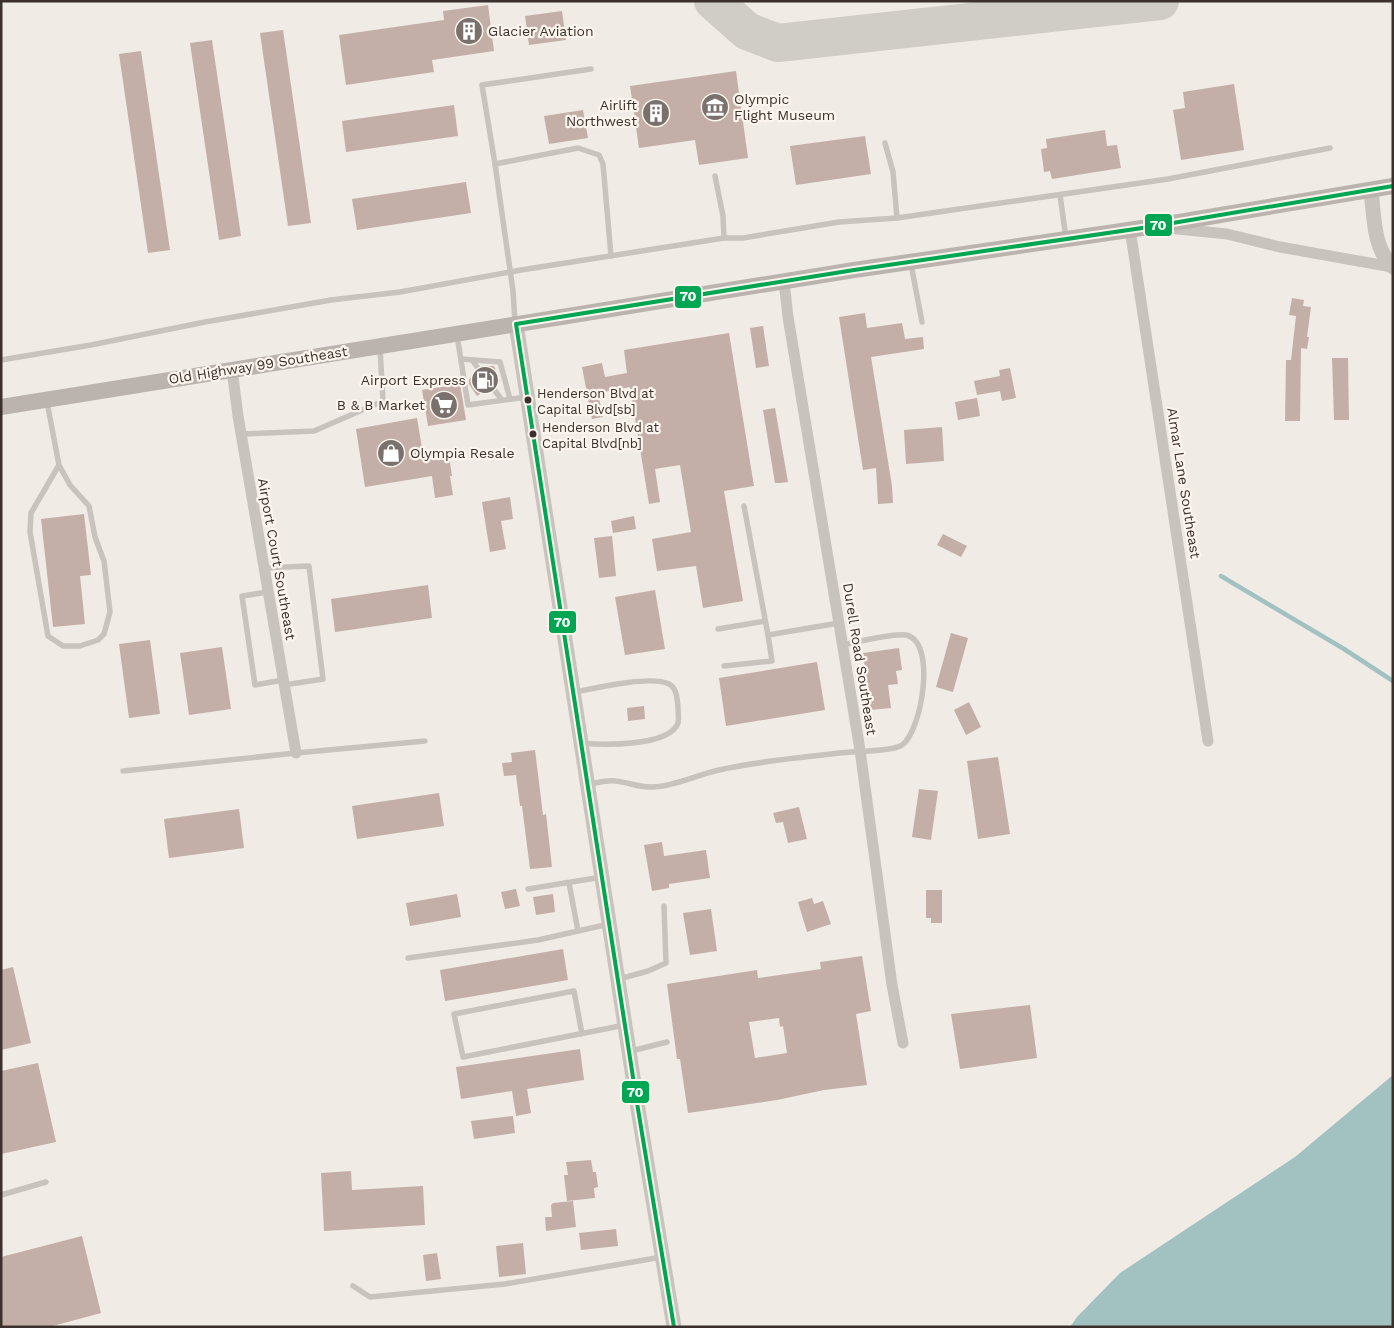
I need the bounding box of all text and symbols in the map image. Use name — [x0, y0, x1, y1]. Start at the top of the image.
building icon: Glacier Aviation — [454, 16, 484, 46]
place label: Glacier Aviation — [488, 23, 594, 39]
place label: Olympic Flight Museum — [734, 91, 835, 123]
museum icon: Olympic Flight Museum — [700, 92, 730, 122]
place label: Airlift Northwest — [566, 97, 637, 129]
building icon: Airlift Northwest — [641, 98, 671, 128]
line badge: 70 — [1144, 213, 1173, 237]
text: 70 — [1149, 217, 1167, 233]
line badge: 70 — [674, 285, 702, 309]
text: 70 — [679, 288, 697, 304]
street label: Old Highway 99 Southeast — [167, 343, 349, 387]
fuel station icon: Airport Express — [470, 365, 500, 395]
place label: Airport Express — [361, 372, 466, 388]
place label: Henderson Blvd at Capital Blvd[sb] — [537, 386, 654, 417]
supermarket icon: B & B Market — [429, 390, 459, 420]
marker: Henderson Blvd at Capital Blvd[sb] — [523, 395, 533, 405]
place label: B & B Market — [337, 397, 425, 413]
street label: Almar Lane Southeast — [1164, 406, 1204, 560]
place label: Henderson Blvd at Capital Blvd[nb] — [542, 420, 659, 451]
marker: Henderson Blvd at Capital Blvd[nb] — [528, 429, 538, 439]
shop icon: Olympia Resale — [376, 438, 406, 468]
place label: Olympia Resale — [410, 445, 515, 461]
street label: Airport Court Southeast — [255, 477, 299, 641]
street label: Durell Road Southeast — [840, 582, 880, 736]
line badge: 70 — [548, 610, 577, 634]
text: 70 — [553, 614, 571, 630]
line badge: 70 — [621, 1080, 650, 1104]
text: 70 — [626, 1084, 644, 1100]

